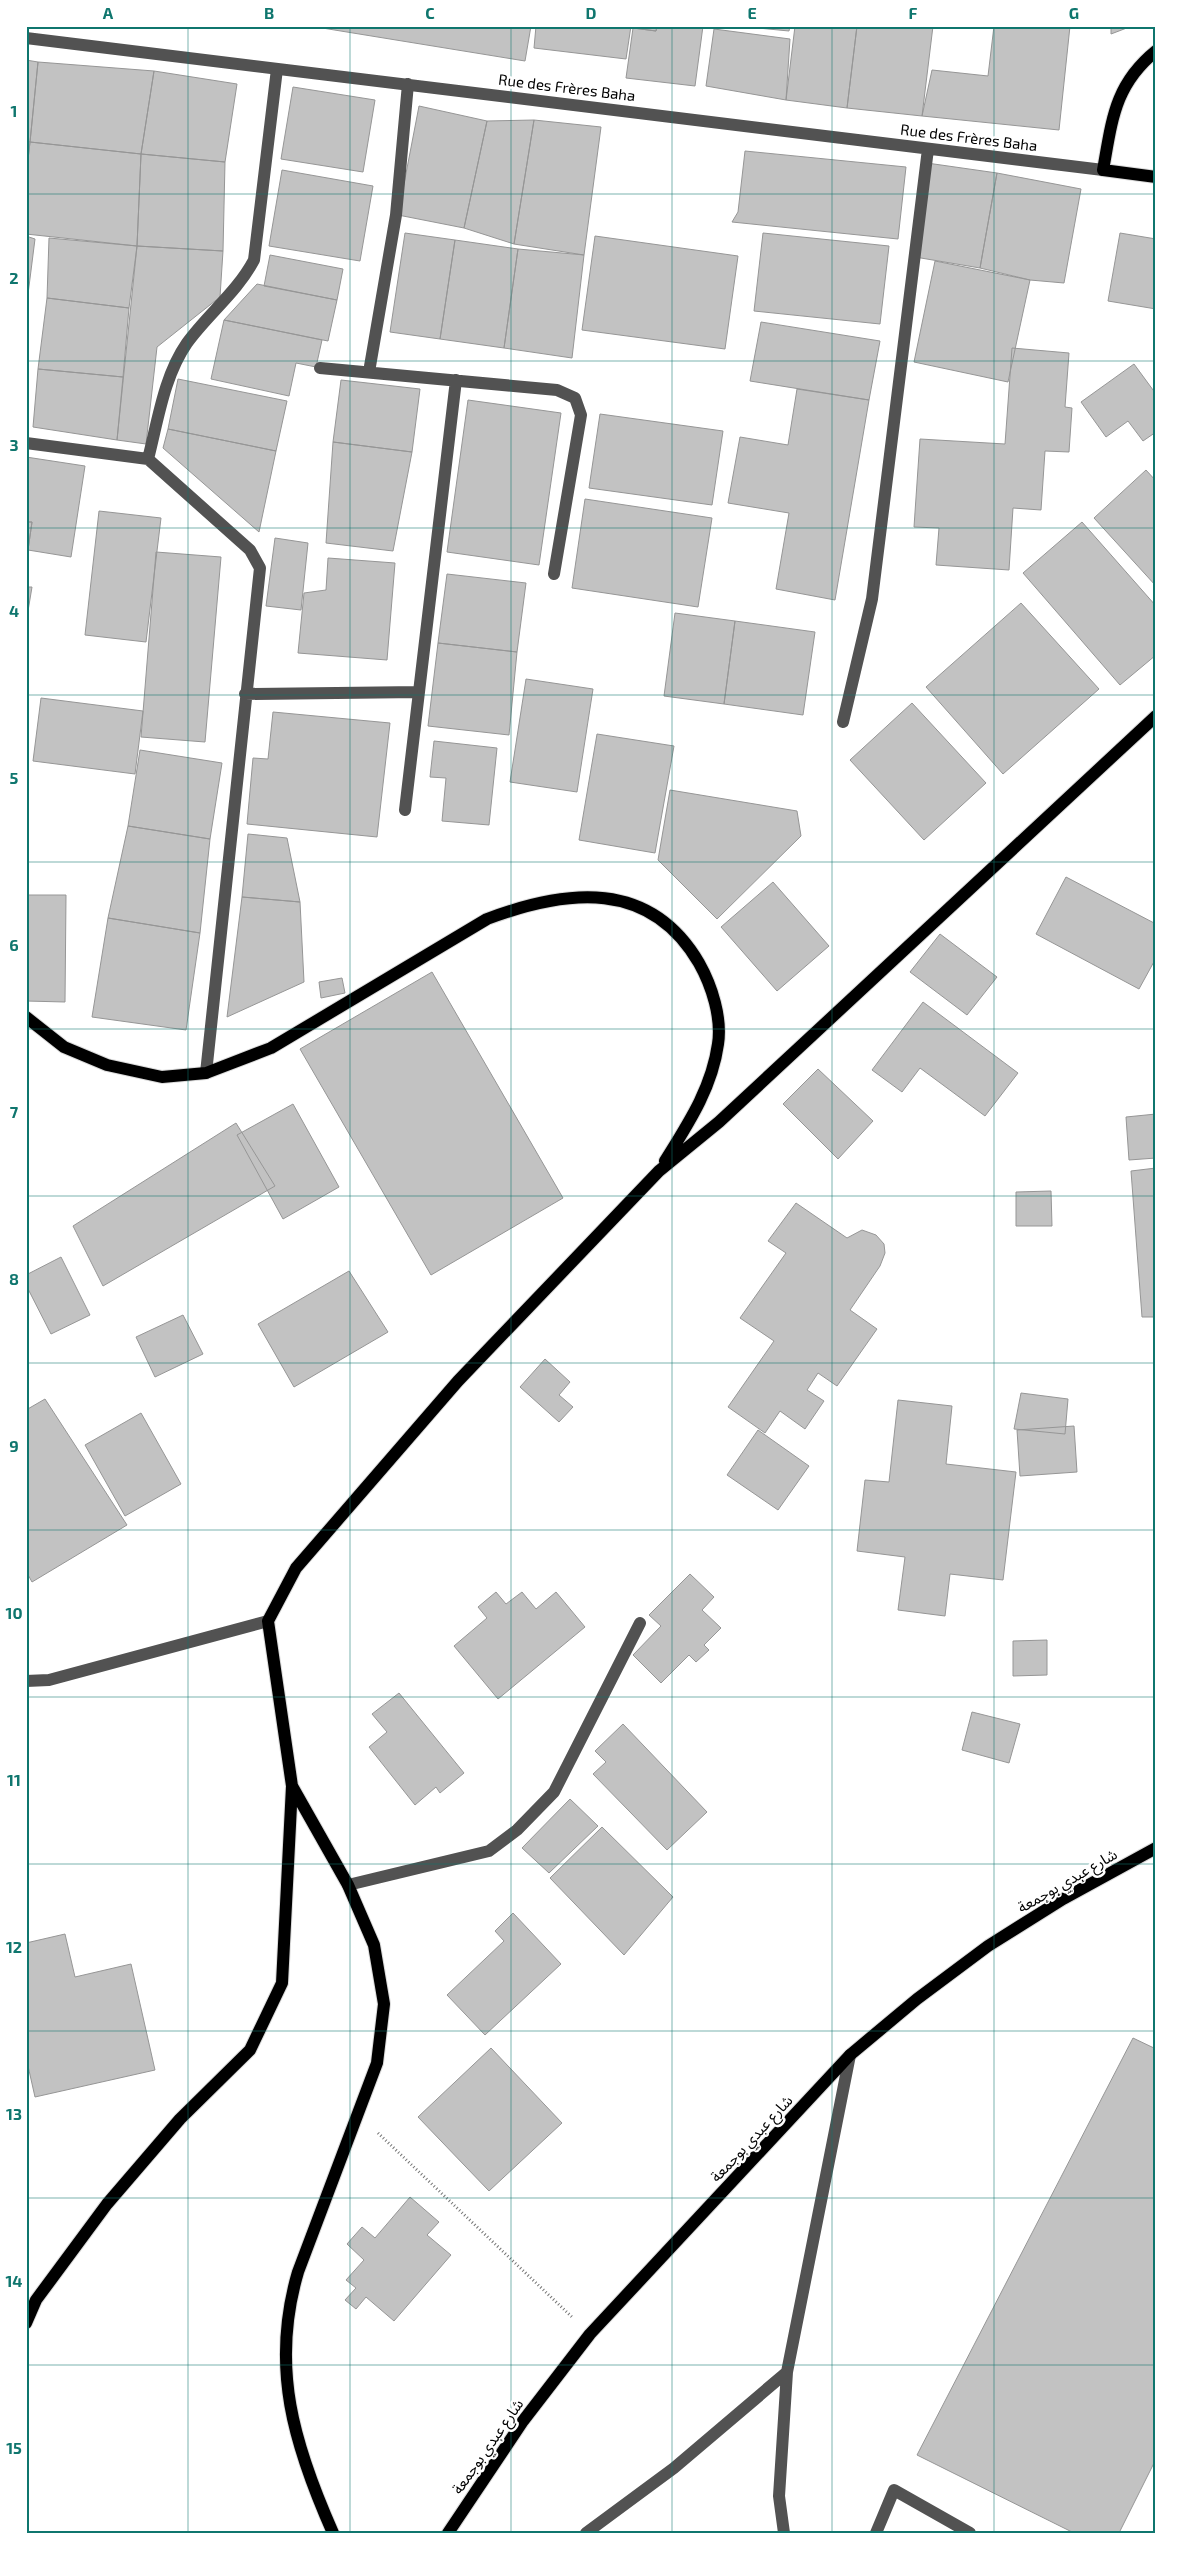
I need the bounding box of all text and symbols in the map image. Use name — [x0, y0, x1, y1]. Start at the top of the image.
text: A — [103, 3, 114, 22]
text: B — [264, 3, 274, 22]
text: C — [425, 3, 435, 22]
text: D — [586, 3, 597, 22]
text: E — [747, 3, 757, 22]
text: F — [909, 3, 918, 22]
text: G — [1069, 3, 1079, 22]
street label: Rue des Frères Baha — [497, 70, 637, 104]
text: 1 — [11, 101, 17, 120]
street label: Rue des Frères Baha — [899, 120, 1039, 154]
text: 2 — [9, 268, 19, 287]
text: 3 — [9, 435, 19, 454]
text: 4 — [9, 601, 19, 620]
text: 5 — [10, 768, 19, 787]
text: 6 — [9, 935, 19, 954]
text: 7 — [10, 1102, 19, 1121]
text: 8 — [9, 1269, 19, 1288]
text: 9 — [9, 1436, 19, 1455]
text: 10 — [5, 1603, 23, 1622]
text: 11 — [7, 1770, 21, 1789]
street label: شارع عبدي بوجمعة — [1014, 1844, 1122, 1919]
text: 12 — [6, 1937, 22, 1956]
street label: شارع عبدي بوجمعة — [706, 2091, 799, 2188]
text: 13 — [6, 2104, 22, 2123]
text: 14 — [5, 2271, 23, 2290]
street label: شارع عبدي بوجمعة — [448, 2395, 530, 2499]
text: 15 — [6, 2438, 22, 2457]

